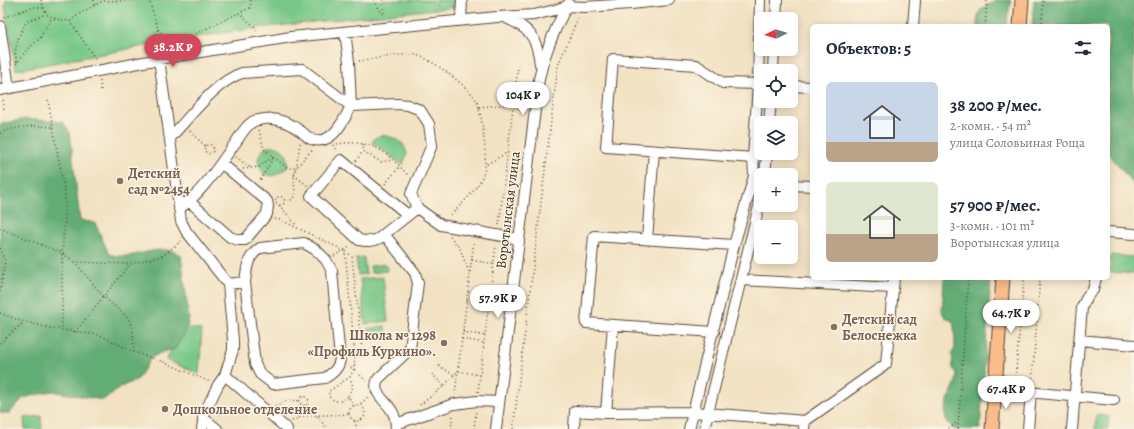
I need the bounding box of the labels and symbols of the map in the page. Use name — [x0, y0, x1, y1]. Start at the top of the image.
north arrow — [754, 12, 798, 56]
pin: 38.2K ₽ — [136, 34, 210, 68]
pin: 104K ₽ — [490, 82, 556, 116]
street label: Воротынская улица — [491, 150, 525, 270]
place label: Детский сад №2454 — [128, 164, 190, 199]
marker: Детский сад №2454 — [115, 176, 125, 186]
pin: 57.9K ₽ — [461, 285, 535, 319]
pin: 64.7K ₽ — [974, 300, 1048, 334]
place label: Детский сад Белоснежка — [842, 310, 917, 345]
marker: Детский сад Белоснежка — [829, 322, 839, 332]
place label: Школа № 1298 «Профиль Куркино». — [307, 326, 436, 361]
marker: Школа № 1298 «Профиль Куркино». — [439, 338, 449, 348]
pin: 67.4K ₽ — [969, 376, 1043, 410]
place label: Дошкольное отделение — [173, 400, 318, 419]
marker: Дошкольное отделение — [160, 404, 170, 414]

